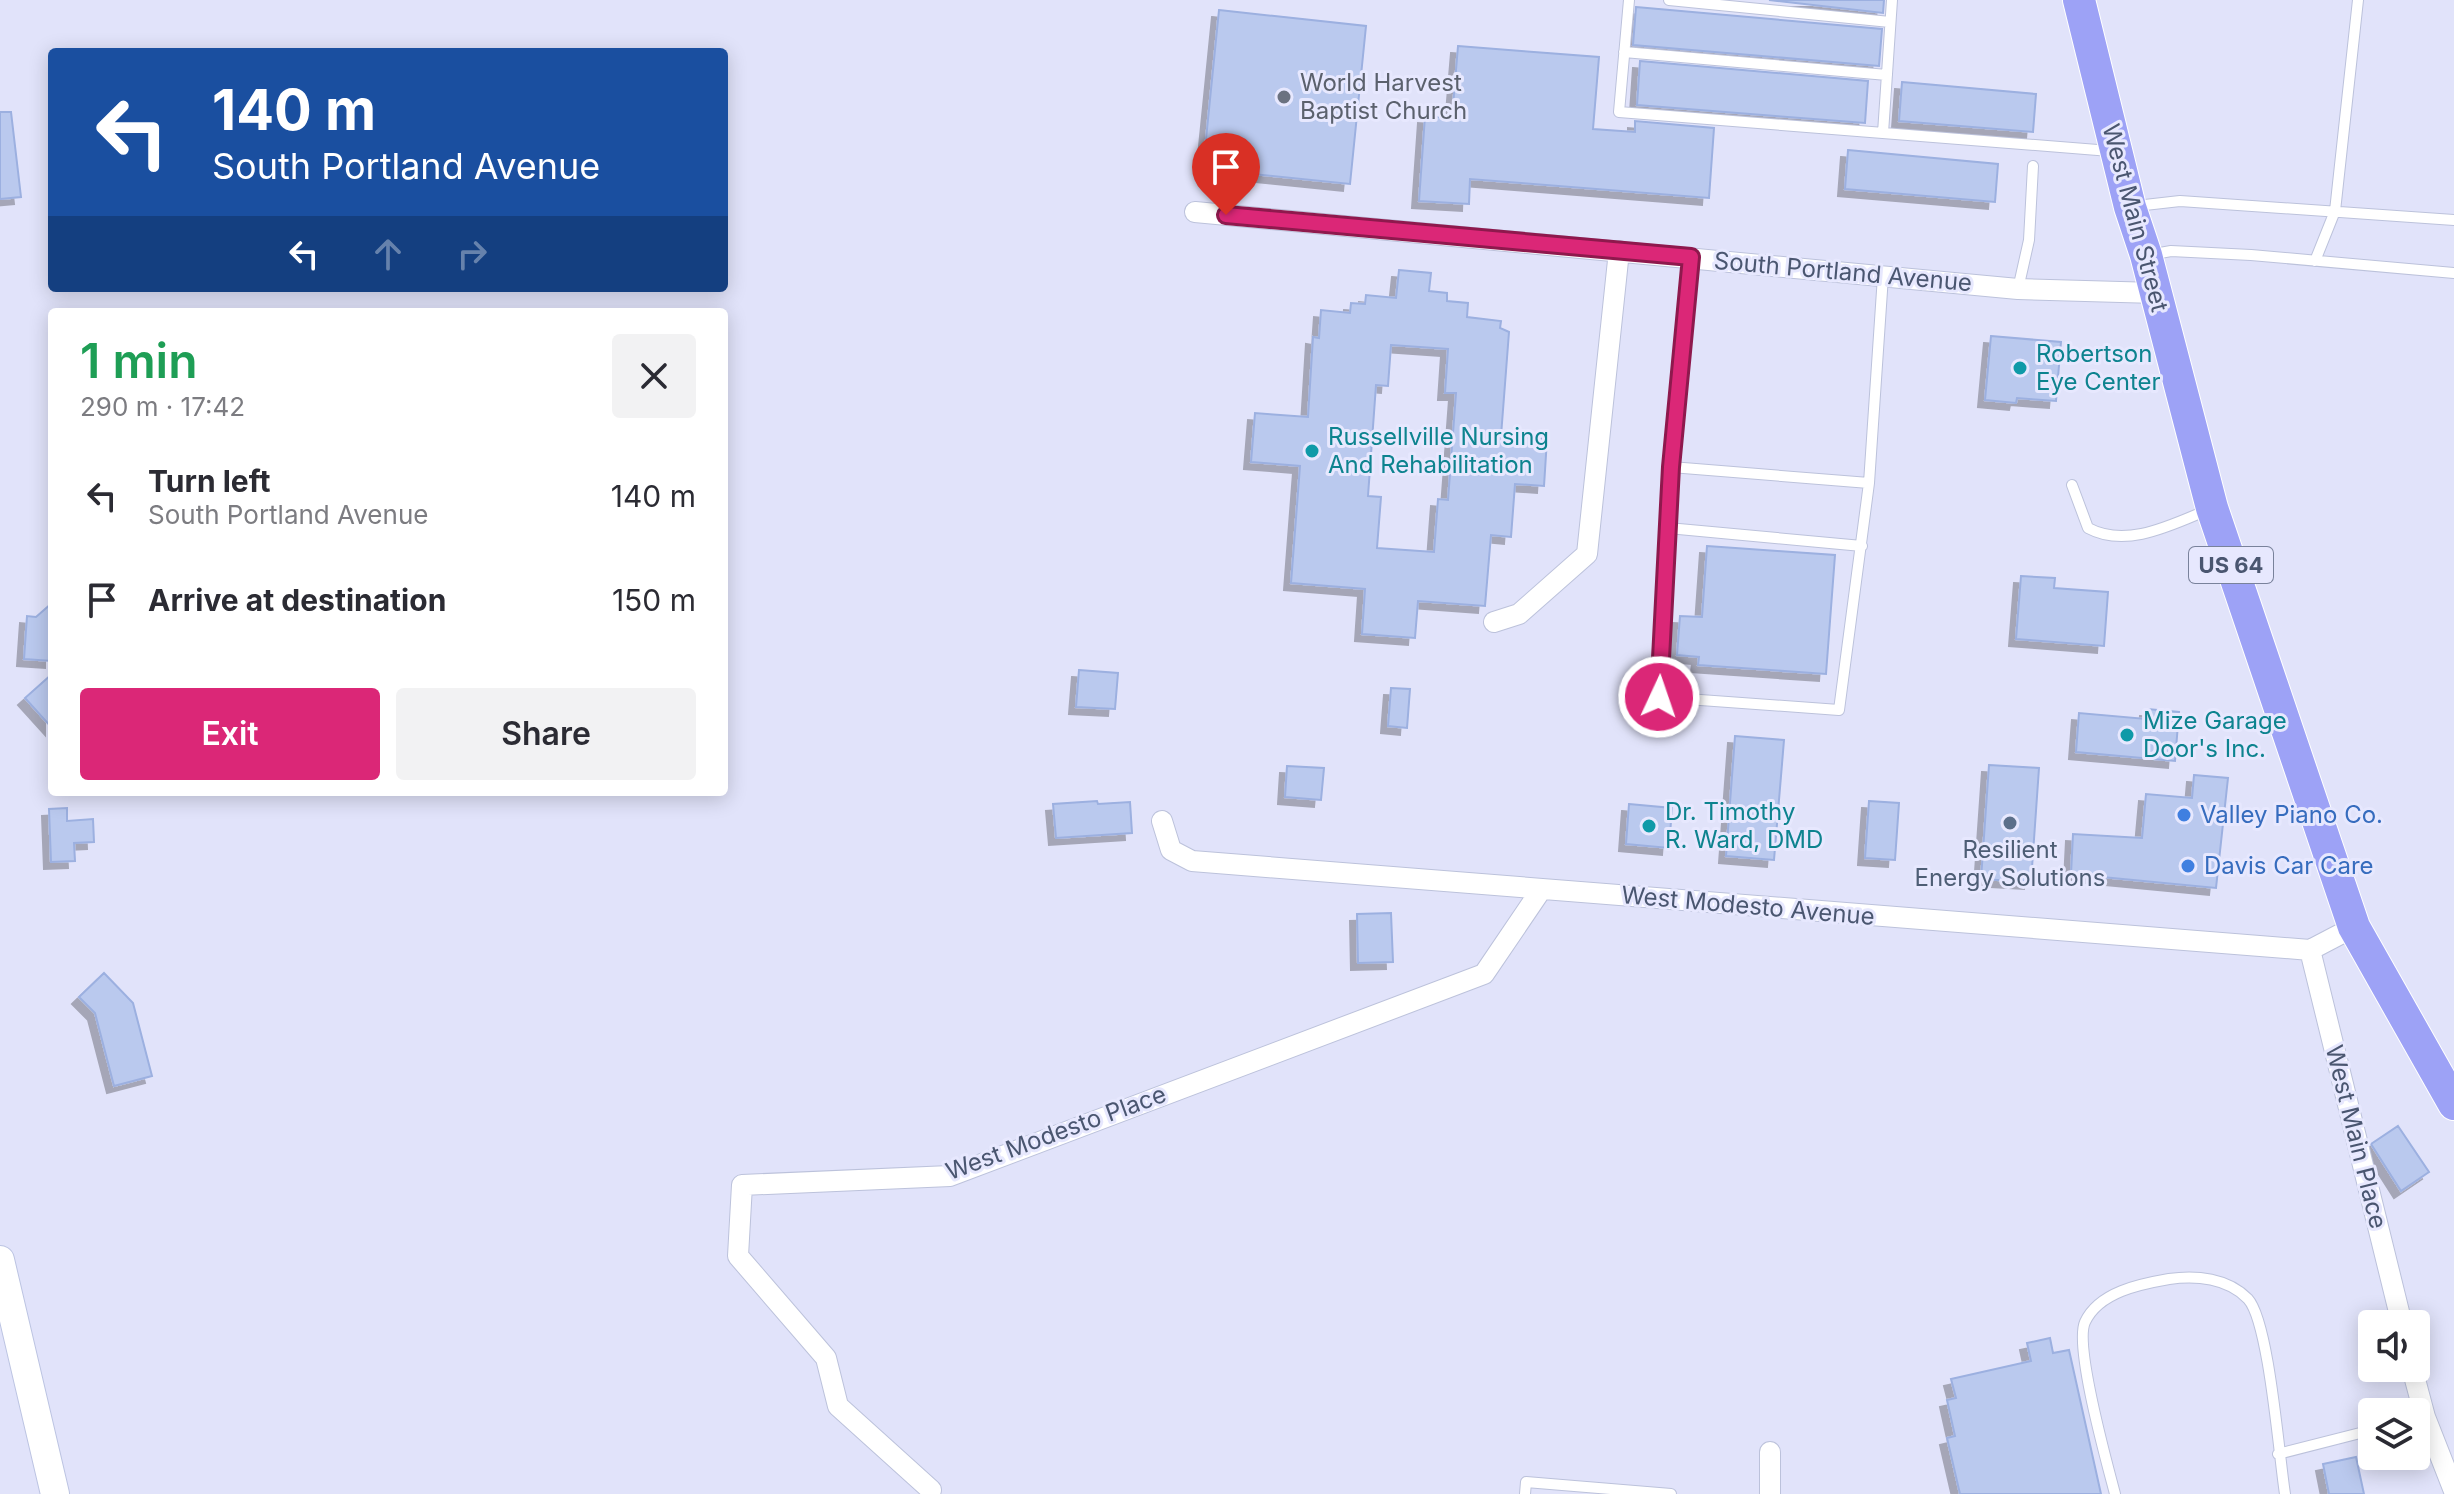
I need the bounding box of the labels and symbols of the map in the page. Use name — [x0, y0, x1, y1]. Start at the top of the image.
place label: World Harvest Baptist Church — [1300, 68, 1467, 125]
marker: World Harvest Baptist Church — [1275, 88, 1293, 106]
street label: West Main Street — [2096, 121, 2175, 315]
pin — [1192, 133, 1260, 215]
street label: South Portland Avenue — [1713, 246, 1973, 297]
place label: Robertson Eye Center — [2036, 339, 2161, 396]
marker: Robertson Eye Center — [2011, 359, 2029, 377]
place label: Russellville Nursing And Rehabilitation — [1328, 422, 1549, 479]
marker: Russellville Nursing And Rehabilitation — [1303, 442, 1321, 460]
road number: US 64 — [2189, 547, 2273, 583]
position arrow — [1617, 655, 1701, 739]
place label: Mize Garage Door's Inc. — [2143, 706, 2287, 763]
marker: Mize Garage Door's Inc. — [2118, 726, 2136, 744]
place label: Dr. Timothy R. Ward, DMD — [1665, 797, 1823, 854]
place label: Valley Piano Co. — [2200, 800, 2383, 829]
marker: Valley Piano Co. — [2175, 806, 2193, 824]
marker: Resilient Energy Solutions — [2001, 814, 2019, 832]
marker: Dr. Timothy R. Ward, DMD — [1640, 817, 1658, 835]
place label: Resilient Energy Solutions — [1915, 835, 2105, 892]
place label: Davis Car Care — [2204, 851, 2374, 880]
marker: Davis Car Care — [2179, 857, 2197, 875]
street label: West Modesto Avenue — [1620, 880, 1876, 931]
street label: West Main Place — [2320, 1042, 2393, 1232]
street label: West Modesto Place — [942, 1079, 1170, 1186]

